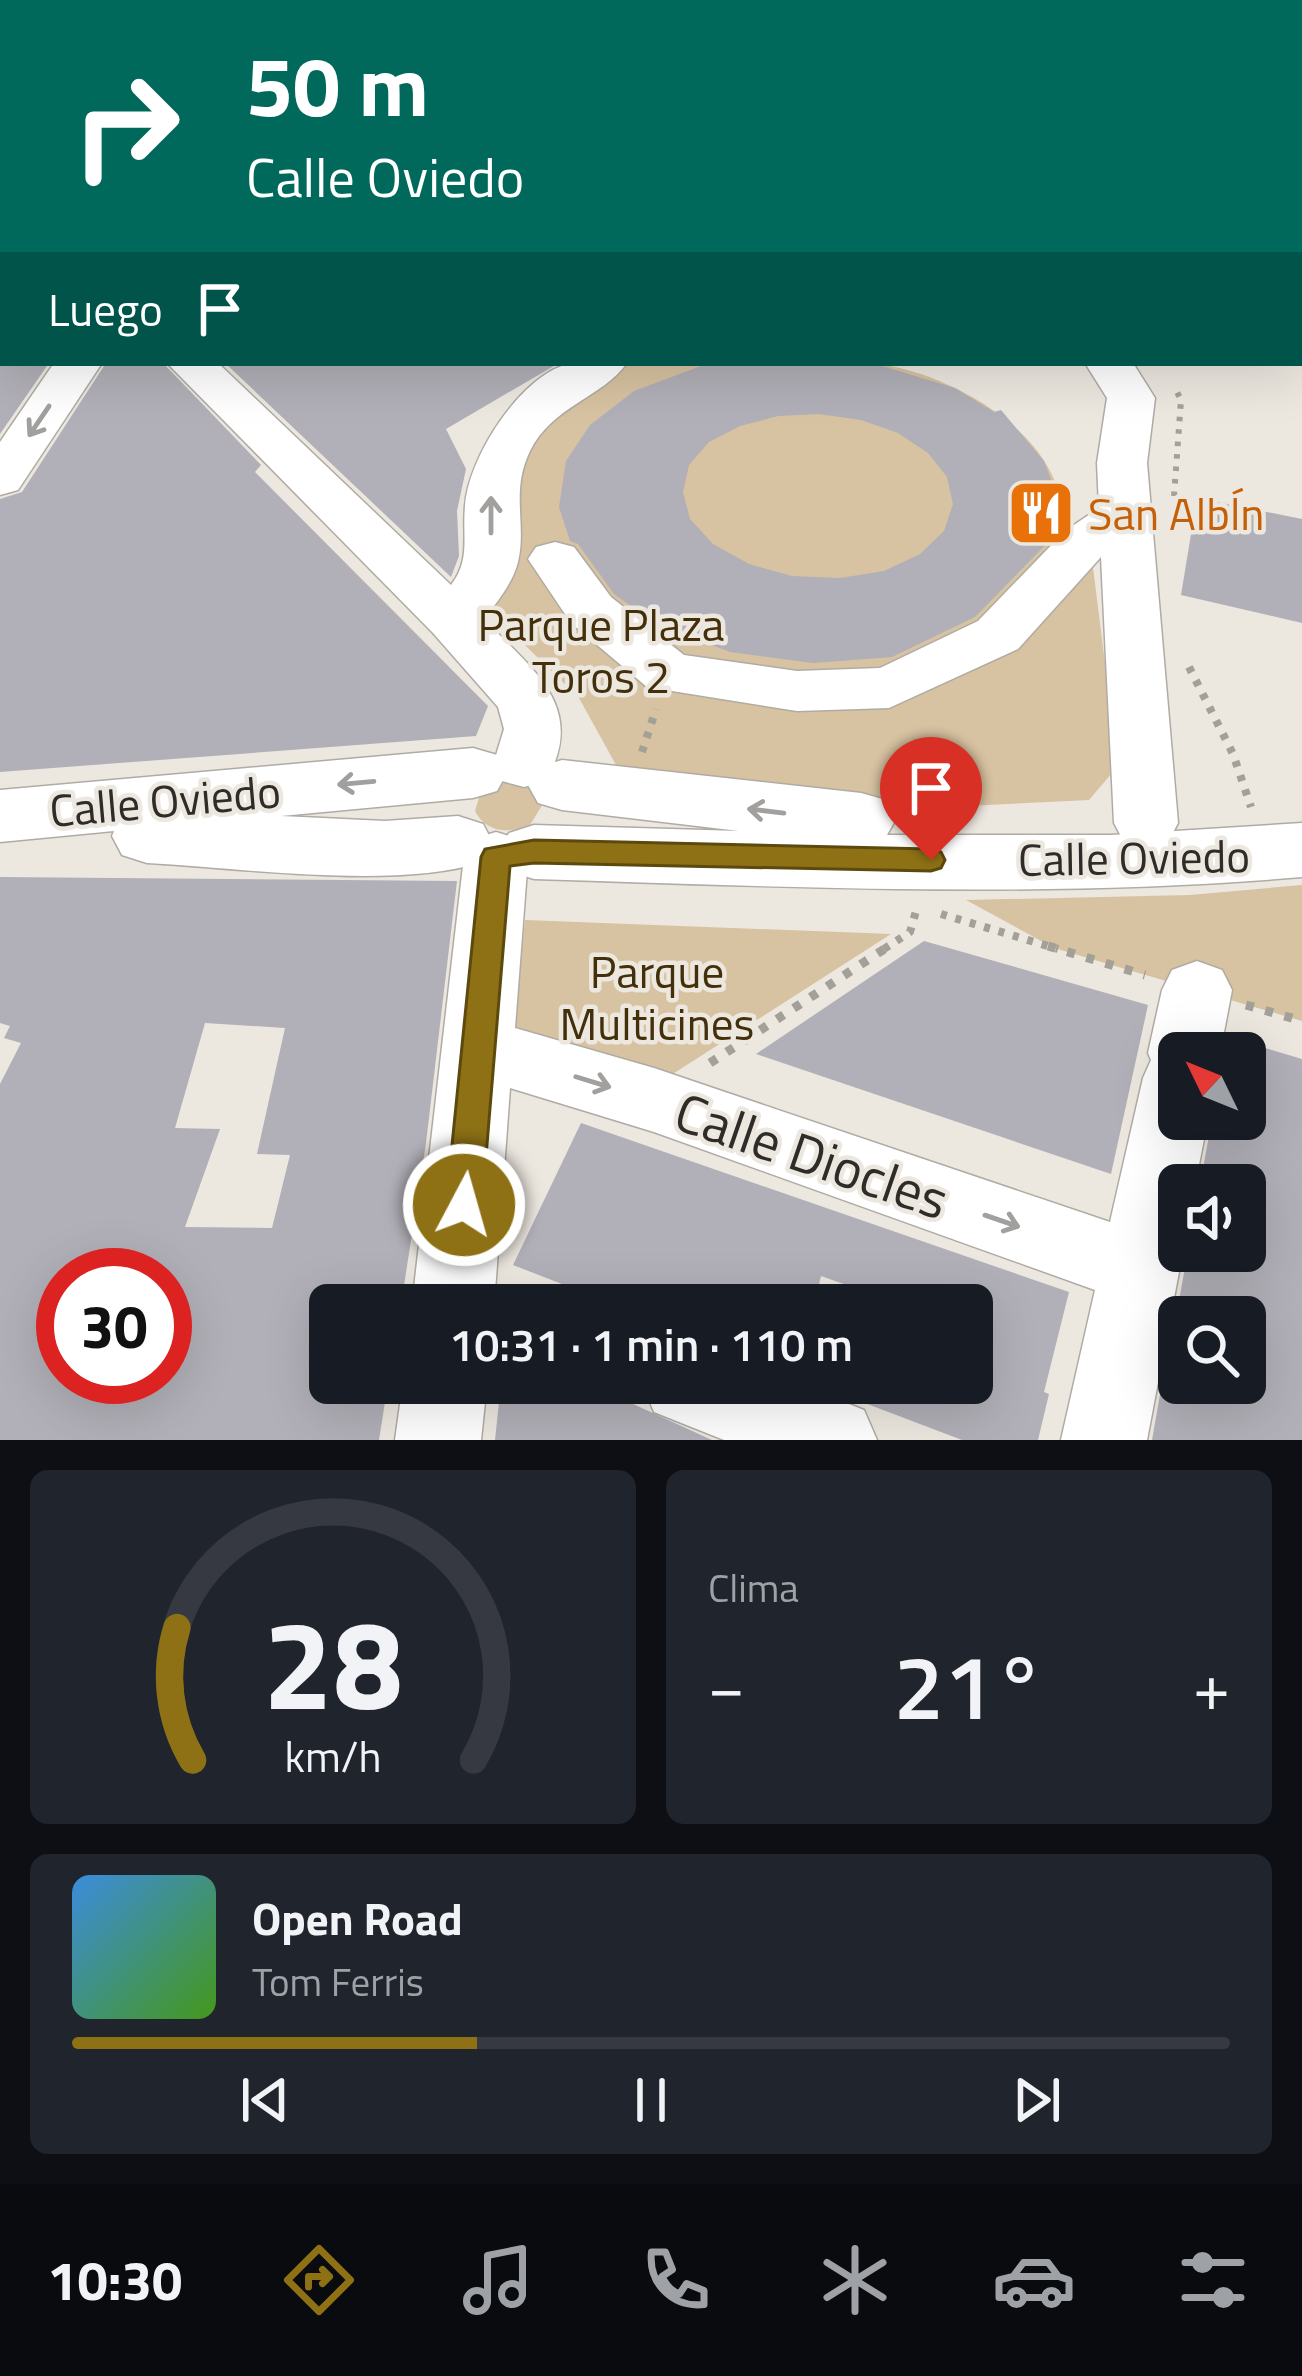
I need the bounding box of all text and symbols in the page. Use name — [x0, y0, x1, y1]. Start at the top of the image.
text: 50 m — [246, 21, 429, 149]
icon: right — [48, 48, 204, 204]
text: Calle Oviedo — [246, 136, 524, 218]
text: Luego — [48, 275, 163, 343]
icon: arrive — [187, 276, 253, 342]
one-way arrow — [27, 404, 52, 437]
restaurant icon: San Albĺn — [1006, 478, 1076, 548]
place label: San Albĺn — [1088, 479, 1264, 547]
one-way arrow — [480, 496, 503, 535]
park label: Parque Plaza Toros 2 — [478, 590, 724, 710]
pin — [880, 737, 982, 860]
icon: arrive — [898, 755, 964, 821]
street label: Calle Oviedo — [47, 756, 283, 844]
one-way arrow — [338, 772, 377, 795]
one-way arrow — [747, 800, 786, 822]
street label: Calle Oviedo — [1017, 821, 1251, 893]
park label: Parque Multicines — [559, 937, 755, 1057]
north arrow — [1158, 1032, 1266, 1140]
map controls — [1158, 1032, 1266, 1404]
street label: Calle Diocles — [664, 1070, 960, 1240]
one-way arrow — [573, 1072, 611, 1094]
position arrow — [401, 1142, 527, 1268]
button: sound — [1158, 1164, 1266, 1272]
one-way arrow — [983, 1212, 1020, 1233]
speed limit sign: 30 — [36, 1248, 192, 1404]
button: search — [1158, 1296, 1266, 1404]
text: 10:31 · 1 min · 110 m — [449, 1310, 853, 1378]
text: Clima — [708, 1558, 799, 1617]
text: 28 — [263, 1568, 403, 1757]
text: 21° — [893, 1617, 1045, 1754]
text: − — [708, 1635, 745, 1736]
text: + — [1193, 1635, 1230, 1736]
text: km/h — [284, 1723, 382, 1789]
text: Open Road — [252, 1884, 463, 1952]
text: Tom Ferris — [252, 1952, 424, 2011]
icon: previous — [232, 2067, 298, 2133]
icon: pause — [618, 2067, 684, 2133]
icon: next — [1004, 2067, 1070, 2133]
icon: directions — [277, 2238, 361, 2322]
icon: music — [456, 2238, 540, 2322]
icon: phone — [634, 2238, 718, 2322]
icon: climate — [813, 2238, 897, 2322]
icon: car — [992, 2238, 1076, 2322]
icon: filters — [1171, 2238, 1255, 2322]
text: 10:30 — [47, 2239, 182, 2321]

